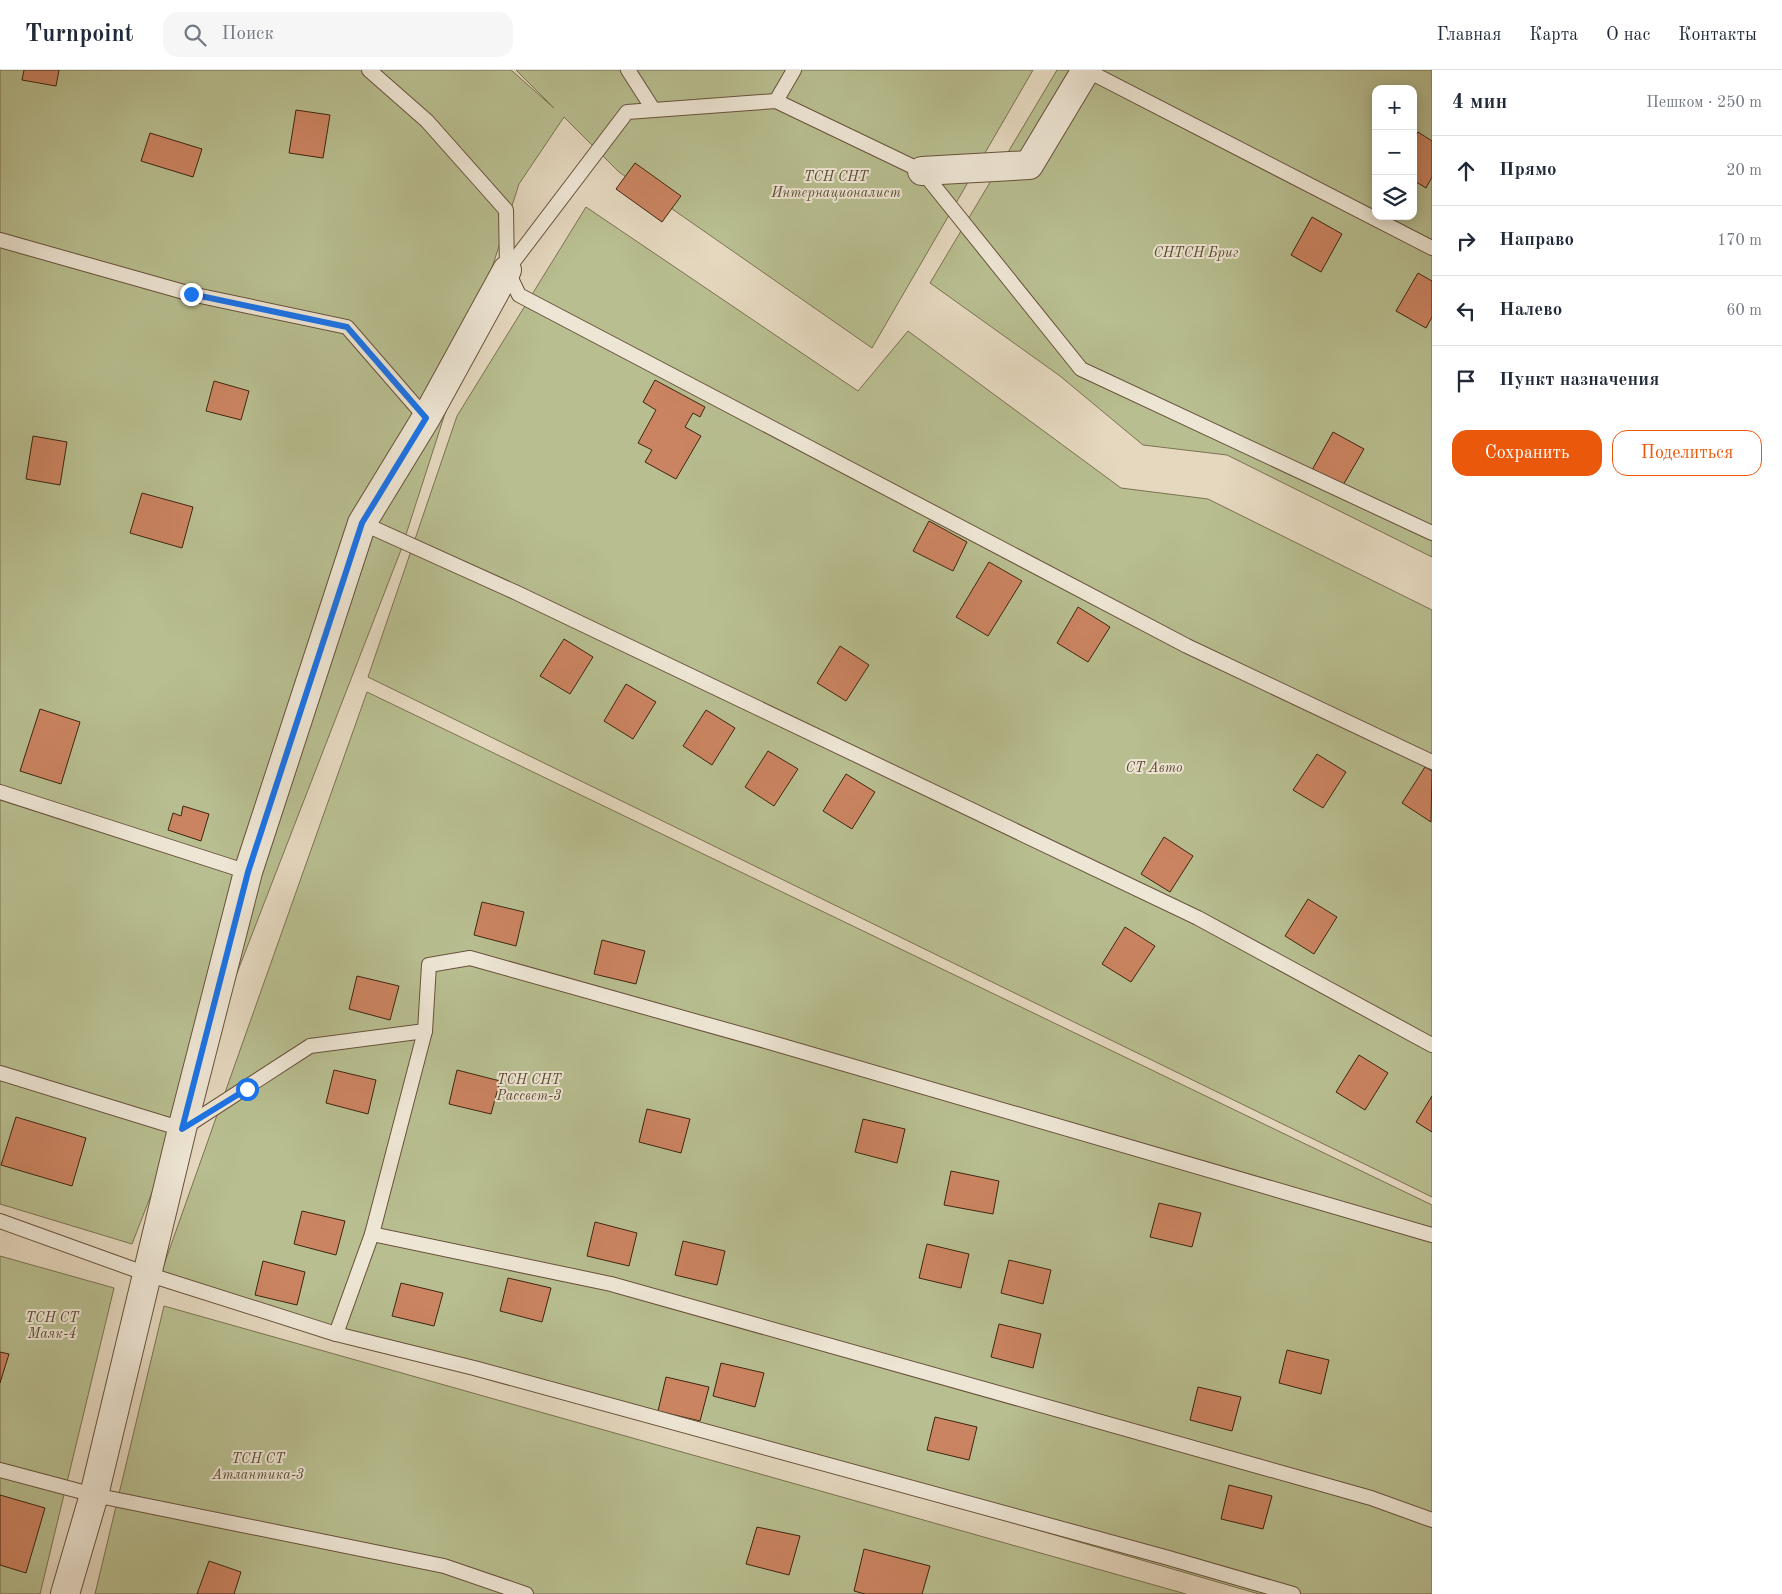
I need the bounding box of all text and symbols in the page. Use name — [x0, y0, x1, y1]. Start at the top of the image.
search box — [163, 12, 513, 57]
icon: search — [181, 21, 209, 49]
text: Turnpoint — [25, 23, 133, 47]
text: Поиск — [221, 25, 274, 44]
text: Главная — [1437, 26, 1501, 44]
text: Карта — [1529, 26, 1578, 44]
text: О нас — [1606, 26, 1650, 44]
text: Контакты — [1678, 26, 1757, 44]
map controls — [1372, 85, 1417, 220]
button: + — [1372, 85, 1417, 130]
text: 4 мин — [1452, 92, 1507, 113]
text: Пешком · 250 m — [1646, 95, 1762, 111]
button: − — [1372, 130, 1417, 175]
icon: ahead — [1452, 157, 1480, 185]
text: Прямо — [1499, 161, 1557, 180]
text: 20 m — [1726, 163, 1762, 179]
park label: ТСН СНТ Интернационалист — [770, 170, 901, 201]
button: layers — [1372, 175, 1417, 220]
icon: right — [1452, 227, 1480, 255]
text: Направо — [1499, 231, 1574, 250]
text: 170 m — [1717, 233, 1762, 249]
park label: СНТСН Бриг — [1153, 246, 1239, 261]
route end — [180, 283, 203, 306]
icon: left — [1452, 297, 1480, 325]
text: Налево — [1499, 301, 1562, 320]
text: 60 m — [1726, 303, 1762, 319]
icon: arrive — [1452, 367, 1480, 395]
text: Пункт назначения — [1499, 371, 1659, 390]
button: Сохранить — [1452, 430, 1602, 476]
button: Поделиться — [1612, 430, 1762, 476]
park label: СТ Авто — [1126, 761, 1182, 775]
park label: ТСН СНТ Рассвет-3 — [496, 1073, 563, 1103]
route start — [236, 1078, 259, 1101]
park label: ТСН СТ Маяк-4 — [25, 1311, 80, 1341]
park label: ТСН СТ Атлантика-3 — [211, 1452, 304, 1482]

